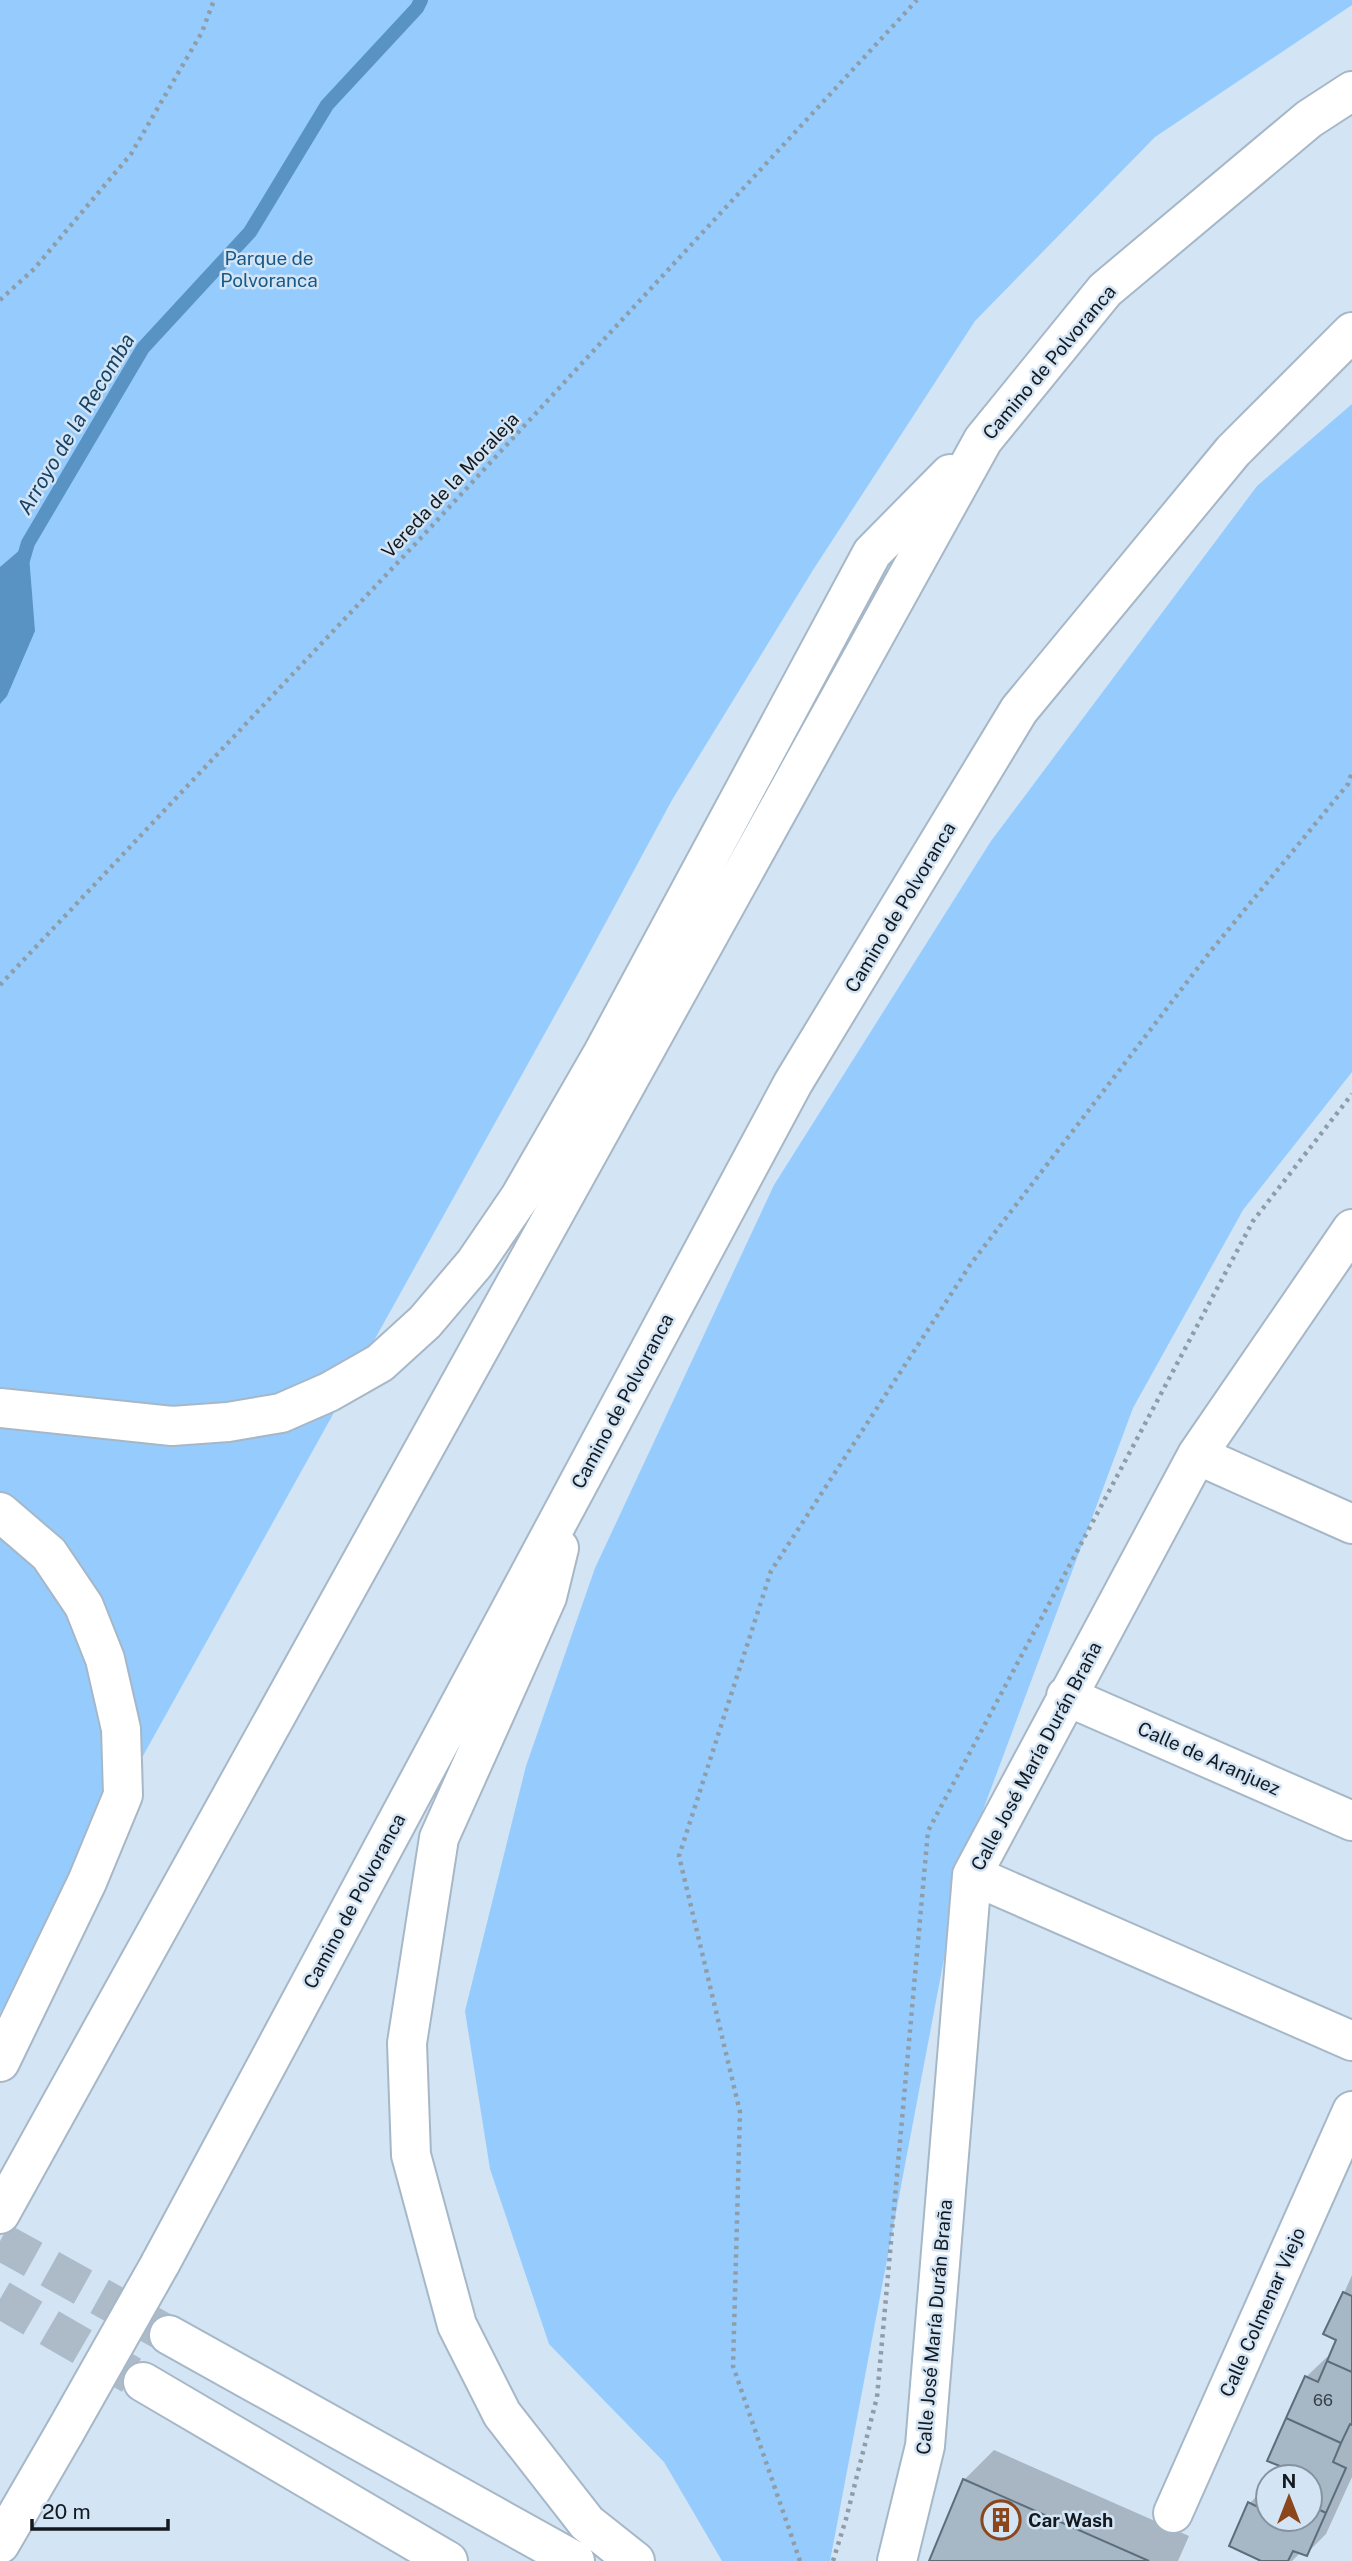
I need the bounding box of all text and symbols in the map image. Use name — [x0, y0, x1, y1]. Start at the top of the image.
park label: Parque de Polvoranca — [220, 247, 318, 291]
street label: Camino de Polvoranca — [978, 280, 1120, 444]
water label: Arroyo de la Recomba — [12, 329, 139, 519]
street label: Vereda de la Moraleja — [377, 408, 523, 562]
street label: Camino de Polvoranca — [840, 818, 960, 996]
street label: Camino de Polvoranca — [567, 1310, 677, 1492]
street label: Calle José María Durán Braña — [966, 1638, 1106, 1874]
street label: Calle de Aranjuez — [1134, 1717, 1284, 1799]
street label: Camino de Polvoranca — [299, 1810, 409, 1992]
street label: Calle José María Durán Braña — [912, 2198, 956, 2456]
street label: Calle Colmenar Viejo — [1215, 2224, 1309, 2400]
house number: 66 — [1313, 2391, 1333, 2410]
north arrow — [1254, 2463, 1324, 2533]
text: N — [1282, 2470, 1296, 2492]
scale bar — [32, 2488, 168, 2532]
text: 20 m — [42, 2499, 91, 2524]
building icon: Car Wash — [980, 2499, 1022, 2541]
place label: Car Wash — [1028, 2509, 1113, 2531]

